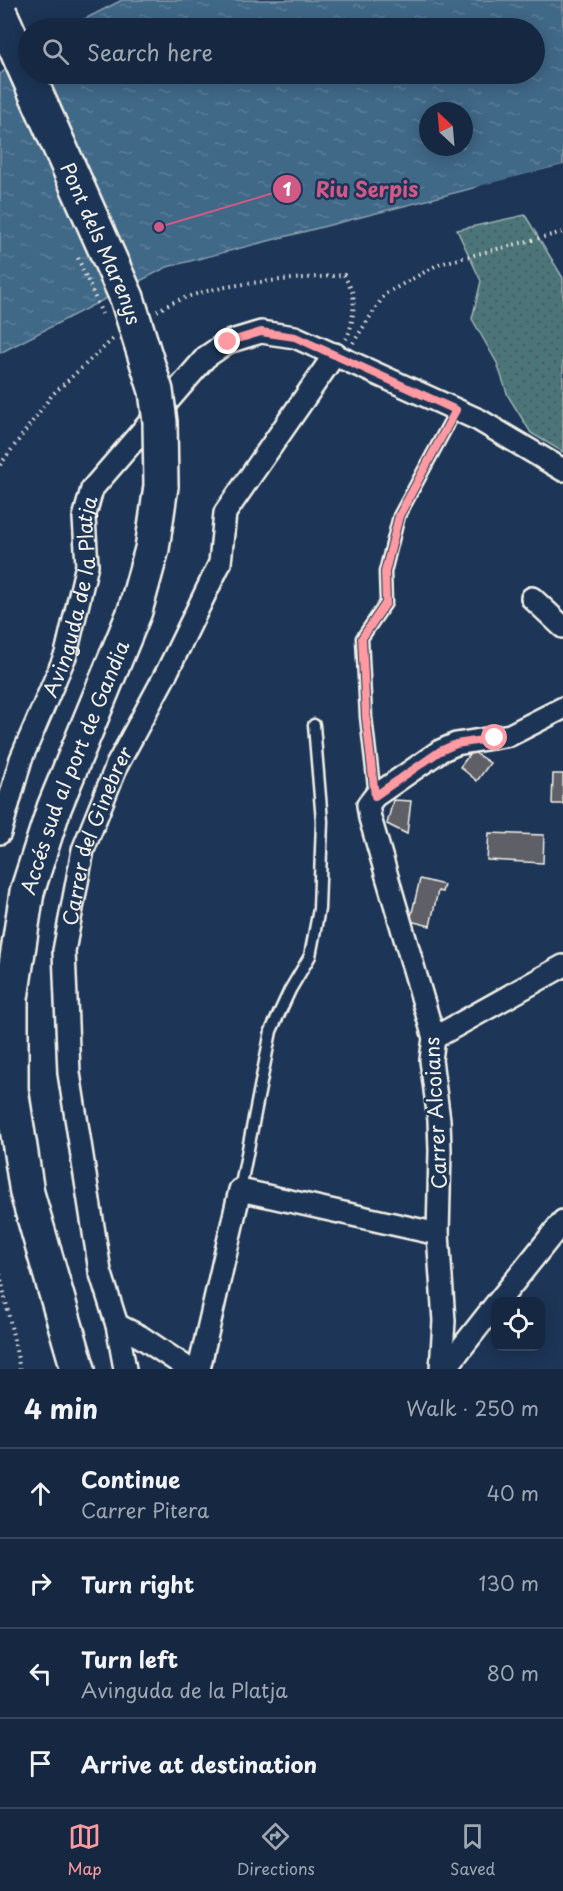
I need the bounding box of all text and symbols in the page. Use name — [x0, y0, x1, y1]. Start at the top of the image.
search box — [18, 18, 545, 84]
icon: search — [39, 35, 72, 68]
text: Search here — [87, 35, 213, 68]
north arrow — [419, 102, 473, 156]
street label: Pont dels Marenys — [53, 157, 149, 328]
callout: Riu Serpis — [272, 170, 431, 209]
text: Riu Serpis — [316, 172, 418, 204]
text: 1 — [283, 175, 292, 202]
route end — [214, 328, 240, 354]
street label: Avinguda de la Platja — [34, 492, 105, 702]
street label: Accés sud al port de Gandia — [12, 635, 137, 898]
route start — [481, 724, 507, 750]
street label: Carrer del Ginebrer — [54, 740, 140, 928]
street label: Carrer Alcoians — [416, 1036, 454, 1190]
map controls — [491, 1297, 545, 1351]
button: locate — [491, 1297, 545, 1351]
text: 4 min — [24, 1389, 98, 1428]
text: Walk · 250 m — [406, 1393, 539, 1423]
text: Continue — [81, 1462, 180, 1495]
icon: ahead — [24, 1477, 57, 1510]
text: 40 m — [487, 1478, 539, 1508]
text: Carrer Pitera — [81, 1495, 209, 1525]
icon: right — [24, 1567, 57, 1600]
text: Turn right — [81, 1567, 194, 1600]
text: 130 m — [479, 1568, 539, 1598]
text: Turn left — [81, 1642, 178, 1675]
icon: left — [24, 1657, 57, 1690]
text: 80 m — [487, 1658, 539, 1688]
text: Avinguda de la Platja — [81, 1675, 288, 1705]
icon: arrive — [24, 1747, 57, 1780]
text: Arrive at destination — [81, 1747, 317, 1780]
tab: Map — [68, 1820, 102, 1880]
tab: Directions — [237, 1820, 315, 1880]
tab: Saved — [450, 1820, 495, 1880]

